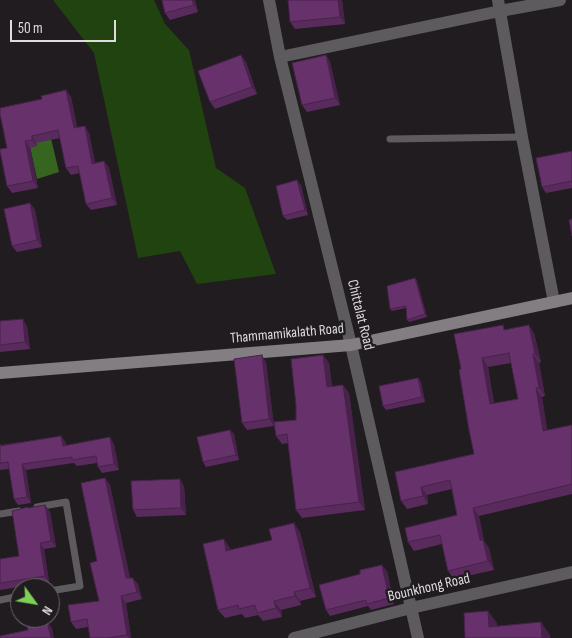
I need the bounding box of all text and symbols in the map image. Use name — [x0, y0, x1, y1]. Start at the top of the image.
scale bar — [12, 10, 119, 42]
text: 50 m — [18, 19, 43, 38]
street label: Chittalat Road — [343, 278, 377, 352]
street label: Thammamikalath Road — [229, 320, 345, 348]
street label: Bounkhong Road — [386, 570, 472, 606]
north arrow — [10, 578, 60, 628]
text: N — [38, 603, 56, 618]

